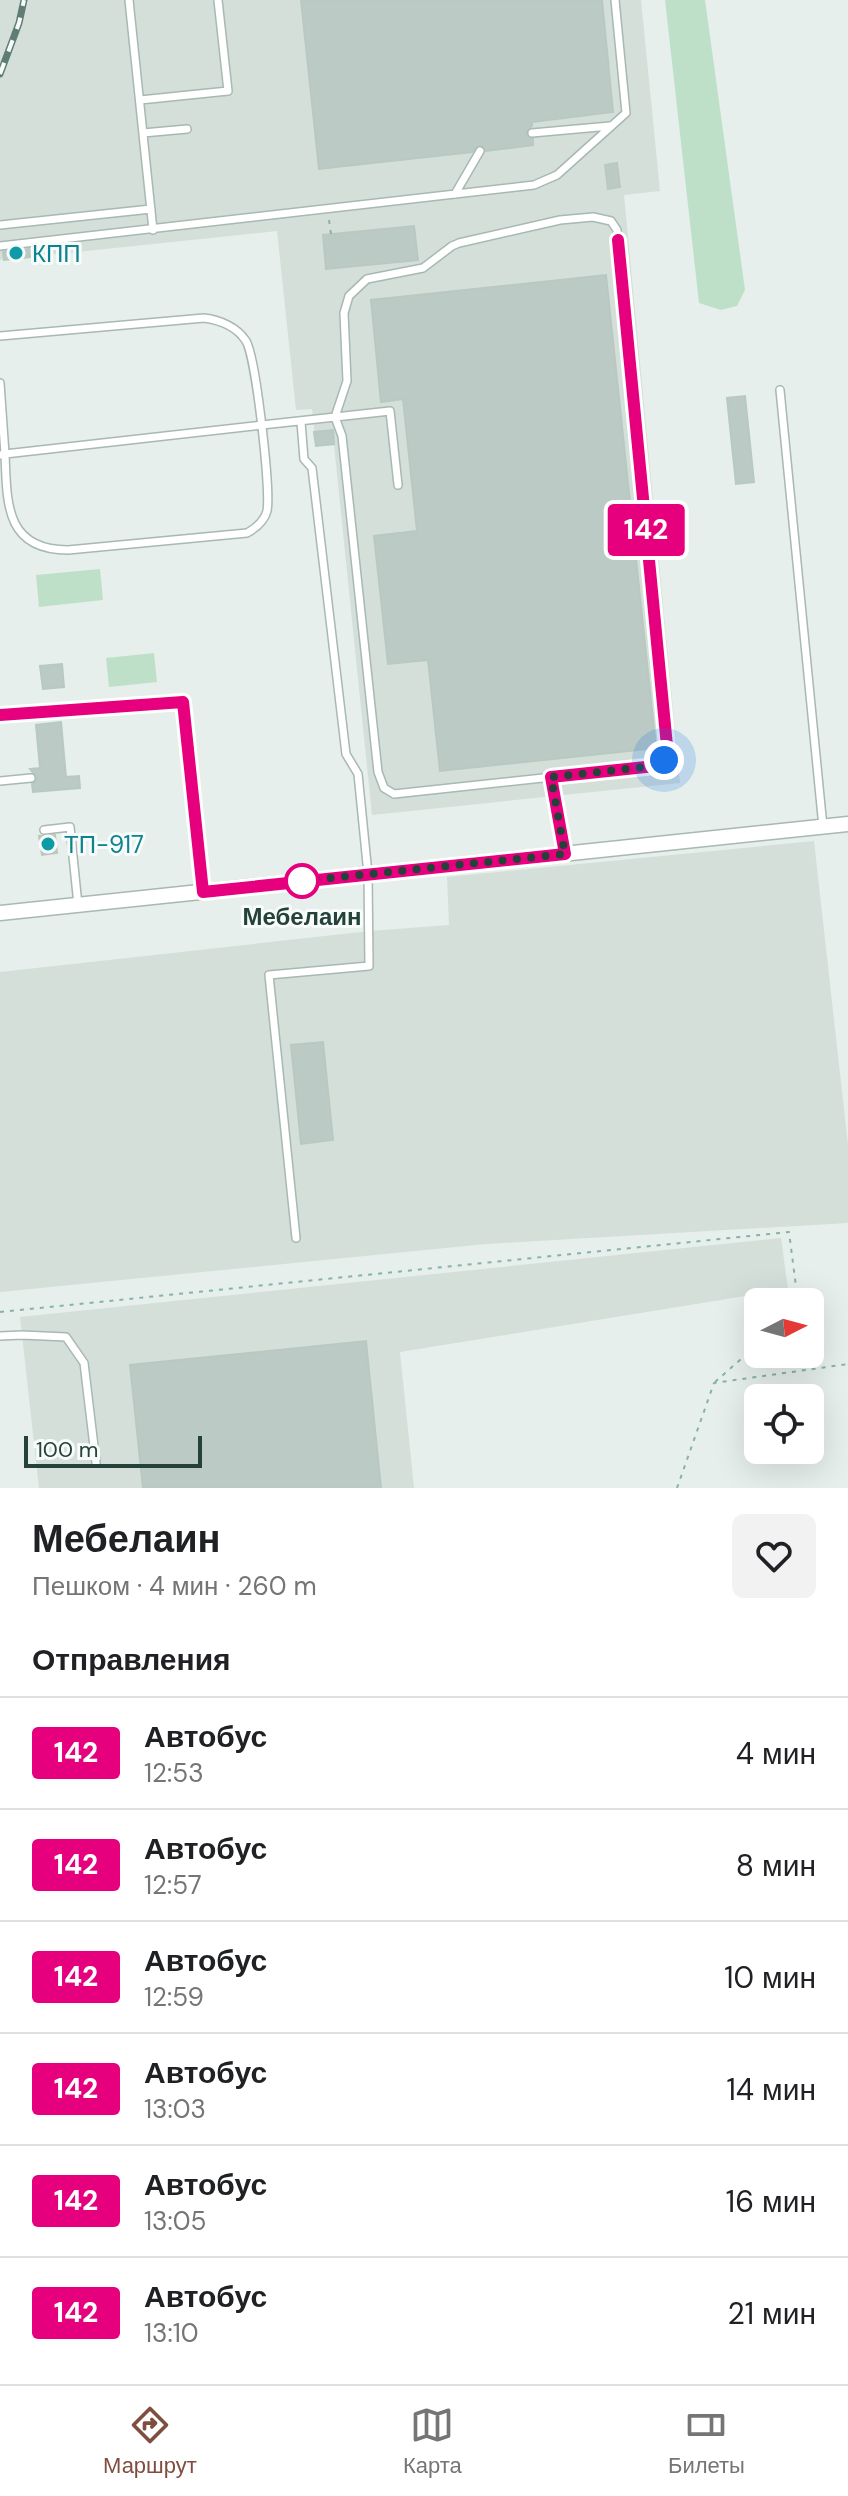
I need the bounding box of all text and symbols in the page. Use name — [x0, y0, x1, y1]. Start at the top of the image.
place label: КПП — [32, 238, 80, 269]
marker: КПП — [7, 244, 25, 262]
line badge: 142 — [600, 504, 692, 556]
text: 142 — [624, 511, 668, 548]
your location — [644, 740, 684, 780]
place label: ТП-917 — [64, 829, 144, 860]
marker: ТП-917 — [39, 835, 57, 853]
marker: Мебелаин — [285, 864, 319, 898]
place label: Мебелаин — [242, 901, 362, 932]
north arrow — [744, 1288, 824, 1368]
map controls — [744, 1288, 824, 1464]
button: locate — [744, 1384, 824, 1464]
scale bar — [24, 1432, 202, 1468]
text: 100 m — [36, 1435, 98, 1464]
text: Мебелаин — [32, 1514, 220, 1564]
button: heart — [732, 1514, 816, 1598]
text: Пешком · 4 мин · 260 m — [32, 1569, 317, 1603]
text: Отправления — [32, 1640, 231, 1679]
text: Автобус — [144, 1717, 267, 1756]
text: 142 — [54, 1734, 98, 1771]
text: 4 мин — [736, 1734, 816, 1773]
text: 12:53 — [144, 1756, 204, 1790]
text: Автобус — [144, 1829, 267, 1868]
text: 142 — [54, 1846, 98, 1883]
text: 8 мин — [736, 1846, 816, 1885]
text: 12:57 — [144, 1868, 202, 1902]
text: Автобус — [144, 1941, 267, 1980]
text: 142 — [54, 1958, 98, 1995]
text: 10 мин — [724, 1958, 816, 1997]
text: 12:59 — [144, 1980, 204, 2014]
text: Автобус — [144, 2053, 267, 2092]
text: 142 — [54, 2070, 98, 2107]
text: 14 мин — [726, 2070, 816, 2109]
text: 13:03 — [144, 2092, 206, 2126]
text: Автобус — [144, 2165, 267, 2204]
text: 142 — [54, 2182, 98, 2219]
text: 16 мин — [726, 2182, 816, 2221]
text: 13:05 — [144, 2204, 206, 2238]
text: Автобус — [144, 2277, 267, 2316]
text: 142 — [54, 2294, 98, 2331]
text: 21 мин — [727, 2294, 816, 2333]
text: 13:10 — [144, 2316, 199, 2350]
tab: Маршрут — [103, 2403, 197, 2480]
tab: Карта — [403, 2403, 462, 2480]
tab: Билеты — [668, 2403, 745, 2480]

